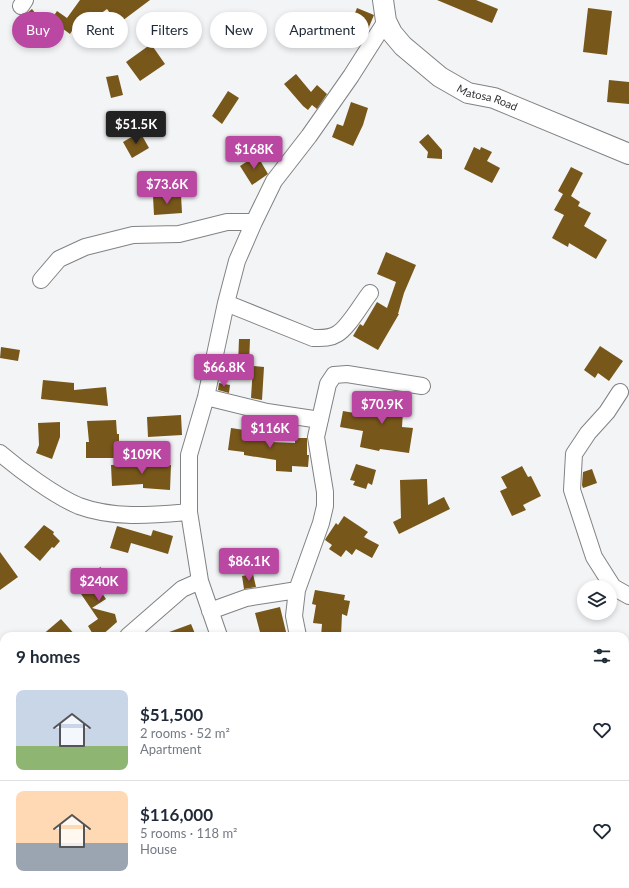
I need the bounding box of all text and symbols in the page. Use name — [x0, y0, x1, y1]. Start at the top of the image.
chip: Buy — [12, 12, 64, 48]
chip: Rent — [72, 12, 128, 48]
chip: Filters — [136, 12, 202, 48]
chip: New — [210, 12, 267, 48]
chip: Apartment — [275, 12, 369, 48]
street label: Matosa Road — [455, 81, 520, 113]
pin: $51.5K — [103, 111, 169, 145]
text: $51.5K — [115, 116, 157, 132]
pin: $168K — [226, 136, 282, 170]
text: $168K — [234, 141, 274, 157]
pin: $73.6K — [134, 171, 200, 205]
text: $73.6K — [146, 176, 188, 192]
pin: $66.8K — [191, 354, 257, 388]
text: $66.8K — [203, 359, 245, 375]
pin: $70.9K — [349, 391, 415, 425]
text: $70.9K — [361, 396, 403, 412]
pin: $116K — [242, 415, 298, 449]
text: $116K — [250, 420, 290, 436]
pin: $109K — [114, 441, 170, 475]
text: $109K — [122, 446, 162, 462]
pin: $86.1K — [216, 548, 282, 582]
text: $86.1K — [228, 553, 270, 569]
pin: $240K — [71, 568, 127, 602]
text: $240K — [79, 573, 119, 589]
map controls — [577, 580, 617, 620]
button: layers — [577, 580, 617, 620]
icon: filters — [591, 645, 613, 667]
text: 9 homes — [16, 646, 80, 667]
text: $51,500 — [140, 704, 203, 725]
icon: home — [48, 706, 96, 754]
icon: heart — [591, 719, 613, 741]
text: 2 rooms · 52 m² — [140, 725, 230, 741]
text: Apartment — [140, 741, 201, 757]
text: $116,000 — [140, 804, 213, 825]
icon: home — [48, 807, 96, 855]
icon: heart — [591, 820, 613, 842]
text: 5 rooms · 118 m² — [140, 825, 237, 841]
text: House — [140, 841, 177, 857]

